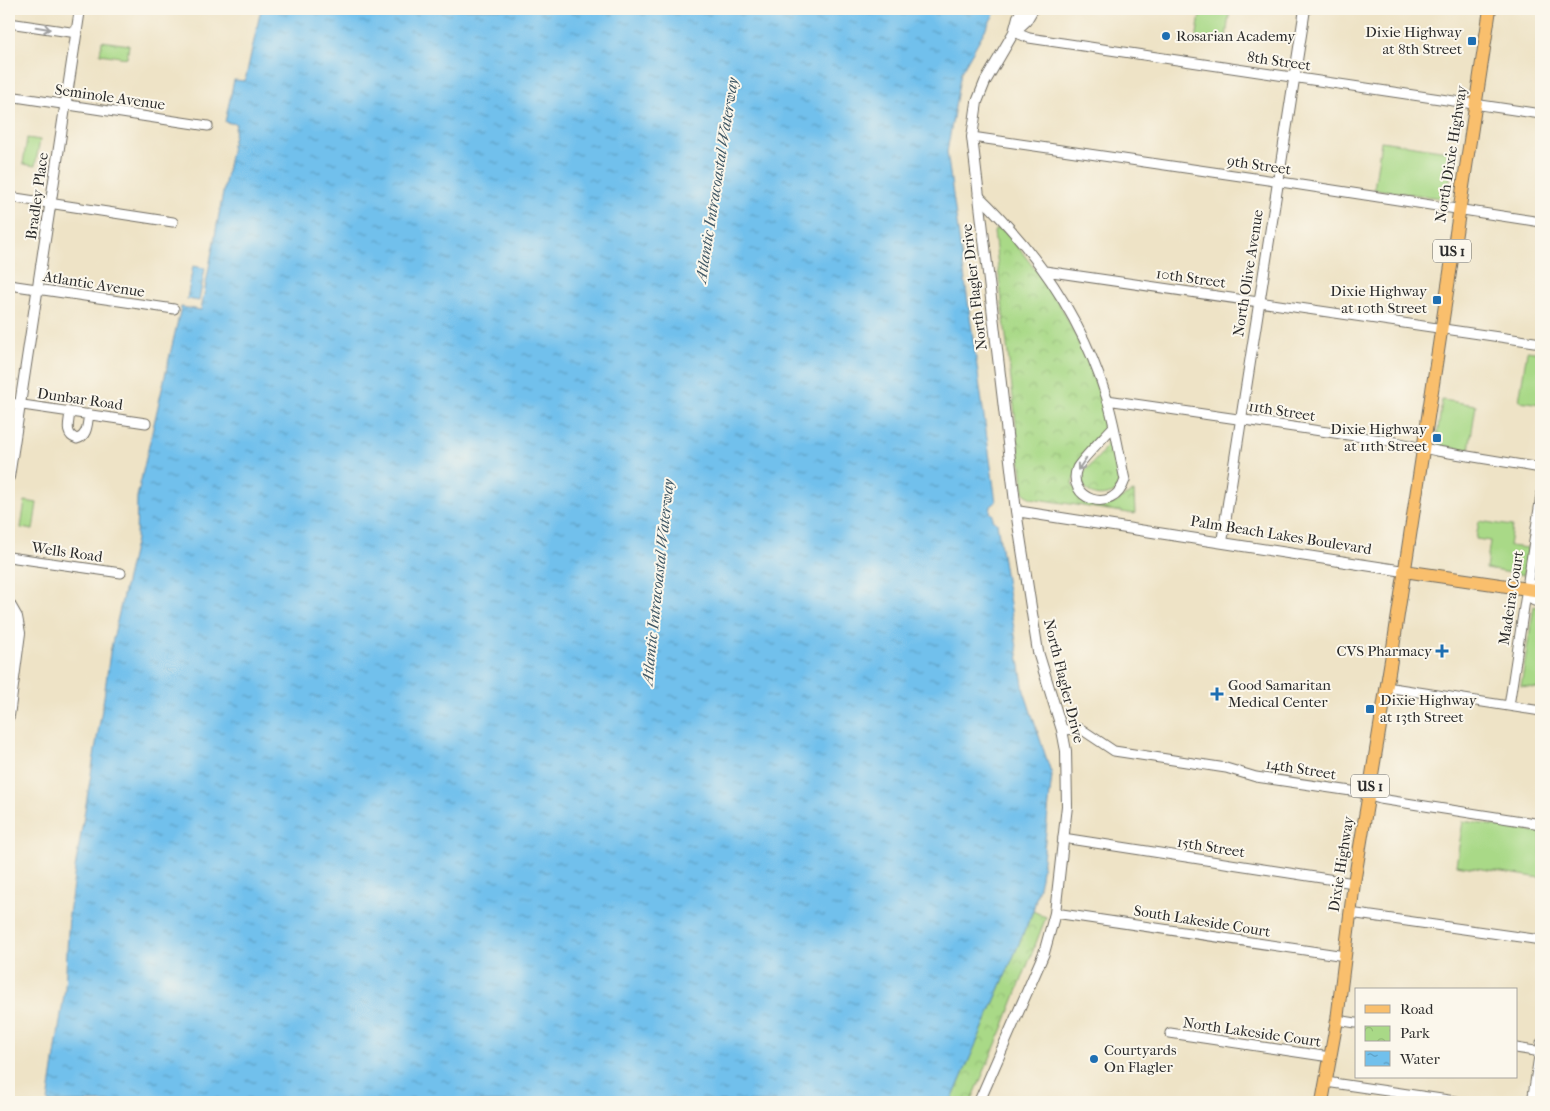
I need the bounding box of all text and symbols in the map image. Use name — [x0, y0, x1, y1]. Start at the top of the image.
one-way arrow — [34, 23, 50, 33]
place label: Dixie Highway at 8th Street — [1365, 23, 1463, 58]
place label: Rosarian Academy — [1176, 27, 1296, 45]
marker: Rosarian Academy — [1160, 30, 1172, 42]
marker: Dixie Highway at 8th Street — [1466, 35, 1478, 47]
street label: 8th Street — [1246, 48, 1313, 74]
water label: Atlantic Intracoastal Waterway — [691, 76, 742, 286]
street label: Seminole Avenue — [54, 80, 167, 114]
street label: North Dixie Highway — [1431, 83, 1471, 224]
street label: Bradley Place — [22, 151, 52, 241]
street label: 9th Street — [1226, 152, 1293, 178]
street label: North Olive Avenue — [1229, 208, 1267, 338]
street label: North Flagler Drive — [957, 222, 991, 351]
road number: US 1 — [1433, 240, 1471, 262]
street label: 10th Street — [1155, 264, 1228, 292]
street label: Atlantic Avenue — [41, 267, 147, 301]
place label: Dixie Highway at 10th Street — [1330, 282, 1428, 317]
marker: Dixie Highway at 10th Street — [1431, 294, 1443, 306]
street label: Dunbar Road — [36, 384, 125, 414]
street label: 11th Street — [1247, 397, 1317, 425]
place label: Dixie Highway at 11th Street — [1330, 420, 1428, 455]
marker: Dixie Highway at 11th Street — [1431, 432, 1443, 444]
one-way arrow — [1077, 457, 1087, 471]
water label: Atlantic Intracoastal Waterway — [637, 478, 678, 688]
street label: Palm Beach Lakes Boulevard — [1189, 512, 1374, 558]
street label: Wells Road — [29, 538, 104, 566]
street label: Madeira Court — [1495, 549, 1527, 646]
street label: North Flagler Drive — [1040, 617, 1088, 745]
place label: CVS Pharmacy — [1336, 642, 1433, 660]
marker: CVS Pharmacy — [1436, 645, 1448, 657]
place label: Good Samaritan Medical Center — [1228, 676, 1331, 711]
marker: Good Samaritan Medical Center — [1210, 687, 1224, 701]
place label: Dixie Highway at 13th Street — [1380, 691, 1478, 726]
marker: Dixie Highway at 13th Street — [1364, 703, 1376, 715]
street label: 14th Street — [1265, 755, 1338, 784]
road number: US 1 — [1351, 774, 1389, 798]
street label: Dixie Highway — [1325, 814, 1358, 913]
street label: 15th Street — [1176, 833, 1247, 861]
street label: South Lakeside Court — [1132, 901, 1272, 941]
legend — [1355, 988, 1518, 1078]
text: Road — [1400, 1000, 1434, 1018]
street label: North Lakeside Court — [1182, 1013, 1323, 1051]
text: Park — [1400, 1024, 1430, 1042]
place label: Courtyards On Flagler — [1104, 1041, 1177, 1076]
text: Water — [1399, 1050, 1440, 1068]
marker: Courtyards On Flagler — [1088, 1053, 1100, 1065]

